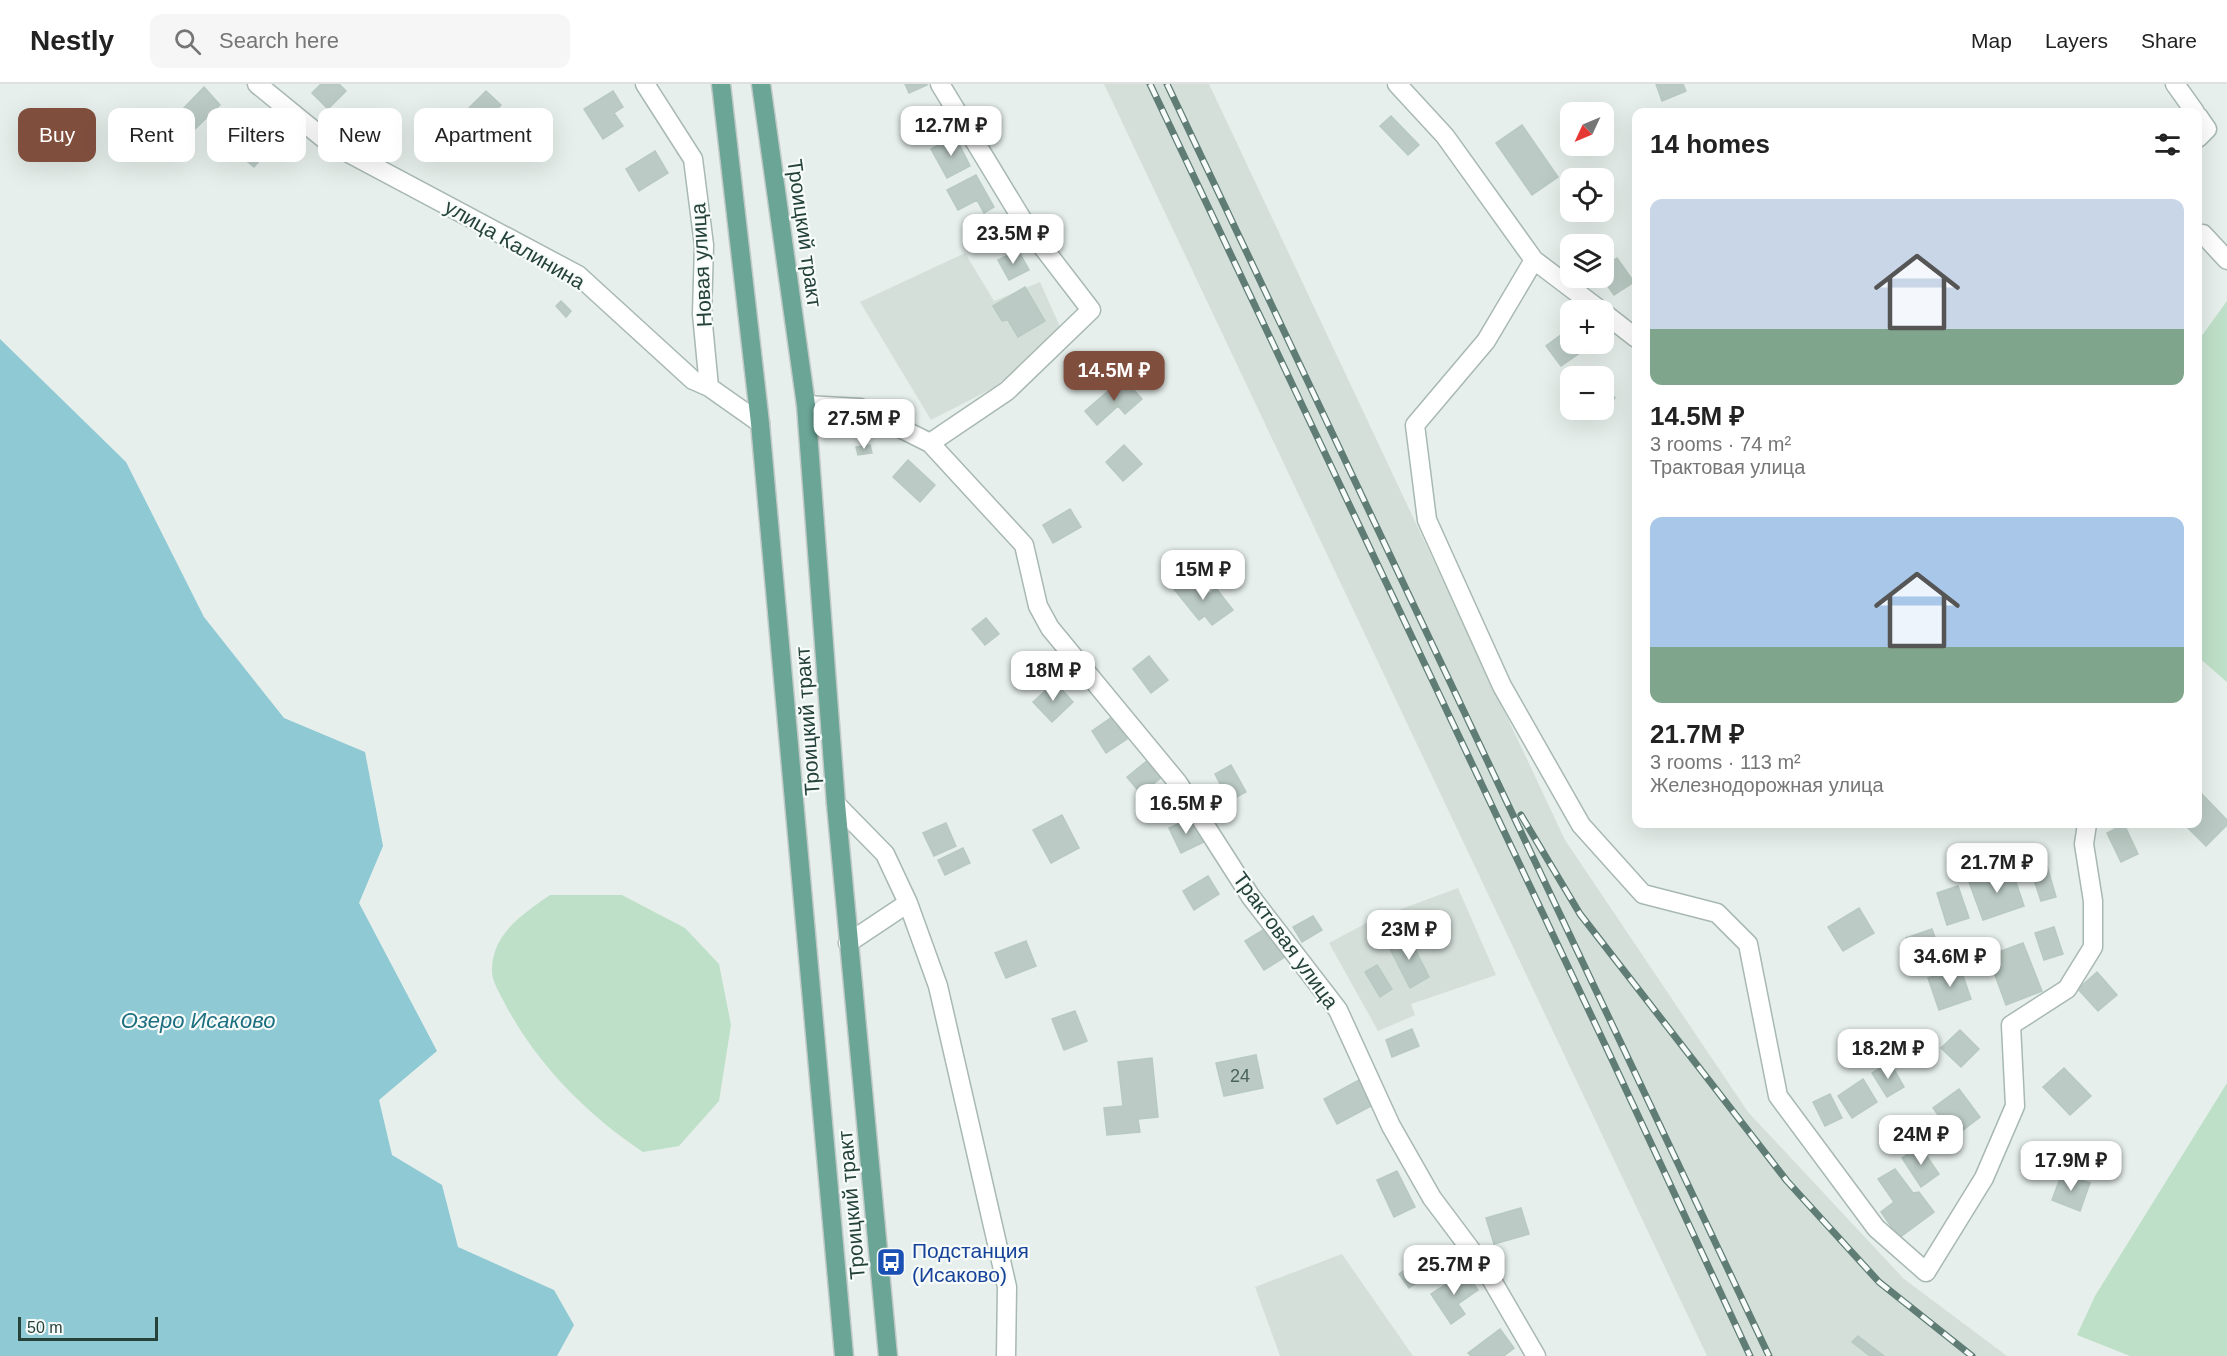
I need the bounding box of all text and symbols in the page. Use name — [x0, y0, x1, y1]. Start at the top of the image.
search box — [150, 14, 570, 68]
text: Nestly — [30, 25, 114, 56]
icon: search — [171, 25, 204, 58]
text: Search here — [219, 28, 339, 53]
text: Map — [1971, 29, 2012, 52]
text: Layers — [2045, 29, 2108, 52]
text: Share — [2141, 29, 2197, 52]
north arrow — [1560, 102, 1614, 156]
map controls — [1560, 102, 1614, 420]
pin: 12.7M ₽ — [896, 106, 1006, 157]
chip: Buy — [18, 108, 96, 162]
chip: Rent — [108, 108, 195, 162]
chip: Filters — [207, 108, 306, 162]
chip: New — [318, 108, 402, 162]
chip: Apartment — [414, 108, 553, 162]
text: 12.7M ₽ — [915, 114, 987, 136]
icon: filters — [2151, 128, 2184, 161]
text: 14 homes — [1650, 129, 1770, 159]
street label: Троицкий тракт — [783, 157, 827, 309]
button: locate — [1560, 168, 1614, 222]
street label: улица Калинина — [441, 195, 589, 294]
street label: Новая улица — [686, 202, 716, 328]
pin: 23.5M ₽ — [958, 214, 1068, 265]
text: 23.5M ₽ — [977, 222, 1049, 244]
button: layers — [1560, 234, 1614, 288]
icon: home — [1863, 238, 1971, 346]
button: + — [1560, 300, 1614, 354]
pin: 14.5M ₽ — [1059, 351, 1169, 402]
text: 14.5M ₽ — [1078, 359, 1150, 381]
button: − — [1560, 366, 1614, 420]
pin: 27.5M ₽ — [809, 399, 919, 450]
text: 14.5M ₽ — [1650, 401, 1745, 431]
text: 27.5M ₽ — [828, 407, 900, 429]
text: 3 rooms · 74 m² — [1650, 433, 1791, 455]
text: Трактовая улица — [1650, 456, 1805, 478]
pin: 15M ₽ — [1161, 550, 1245, 601]
icon: home — [1863, 556, 1971, 664]
text: 15M ₽ — [1175, 558, 1231, 580]
street label: Троицкий тракт — [790, 645, 824, 796]
pin: 18M ₽ — [1011, 651, 1095, 702]
text: 18M ₽ — [1025, 659, 1081, 681]
text: 21.7M ₽ — [1650, 719, 1745, 749]
text: 3 rooms · 113 m² — [1650, 751, 1801, 773]
text: Железнодорожная улица — [1650, 774, 1884, 796]
pin: 16.5M ₽ — [1131, 784, 1241, 835]
text: 16.5M ₽ — [1150, 792, 1222, 814]
pin: 21.7M ₽ — [1942, 843, 2052, 894]
text: 21.7M ₽ — [1961, 851, 2033, 873]
street label: Трактовая улица — [1229, 867, 1343, 1013]
pin: 23M ₽ — [1367, 910, 1451, 961]
text: 23M ₽ — [1381, 918, 1437, 940]
pin: 34.6M ₽ — [1895, 937, 2005, 988]
text: 34.6M ₽ — [1914, 945, 1986, 967]
water label: Озеро Исаково — [121, 1008, 275, 1033]
pin: 18.2M ₽ — [1833, 1029, 1943, 1080]
text: 18.2M ₽ — [1852, 1037, 1924, 1059]
house number: 24 — [1230, 1066, 1250, 1086]
pin: 24M ₽ — [1879, 1115, 1963, 1166]
text: 24M ₽ — [1893, 1123, 1949, 1145]
street label: Троицкий тракт — [833, 1129, 869, 1280]
pin: 17.9M ₽ — [2016, 1141, 2126, 1192]
text: 17.9M ₽ — [2035, 1149, 2107, 1171]
place label: Подстанция (Исаково) — [912, 1239, 1029, 1286]
pin: 25.7M ₽ — [1399, 1245, 1509, 1296]
bus stop icon: Подстанция (Исаково) — [875, 1246, 907, 1278]
text: 25.7M ₽ — [1418, 1253, 1490, 1275]
scale bar — [18, 1314, 158, 1342]
text: 50 m — [27, 1319, 63, 1336]

